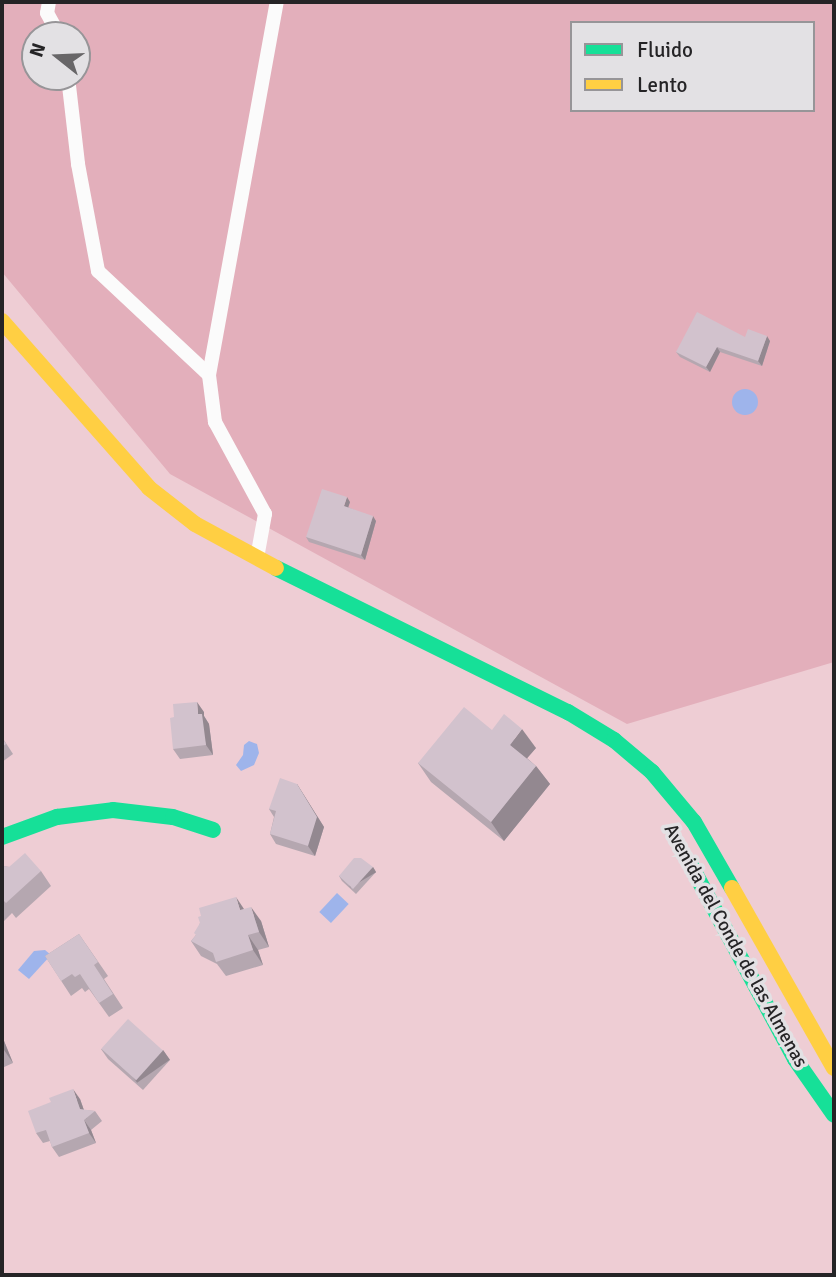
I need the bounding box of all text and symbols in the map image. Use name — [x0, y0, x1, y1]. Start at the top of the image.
north arrow — [21, 21, 91, 91]
legend — [570, 21, 815, 112]
text: Fluido — [637, 37, 693, 63]
text: N — [24, 40, 51, 60]
text: Lento — [637, 72, 687, 98]
street label: Avenida del Conde de las Almenas — [658, 820, 812, 1072]

